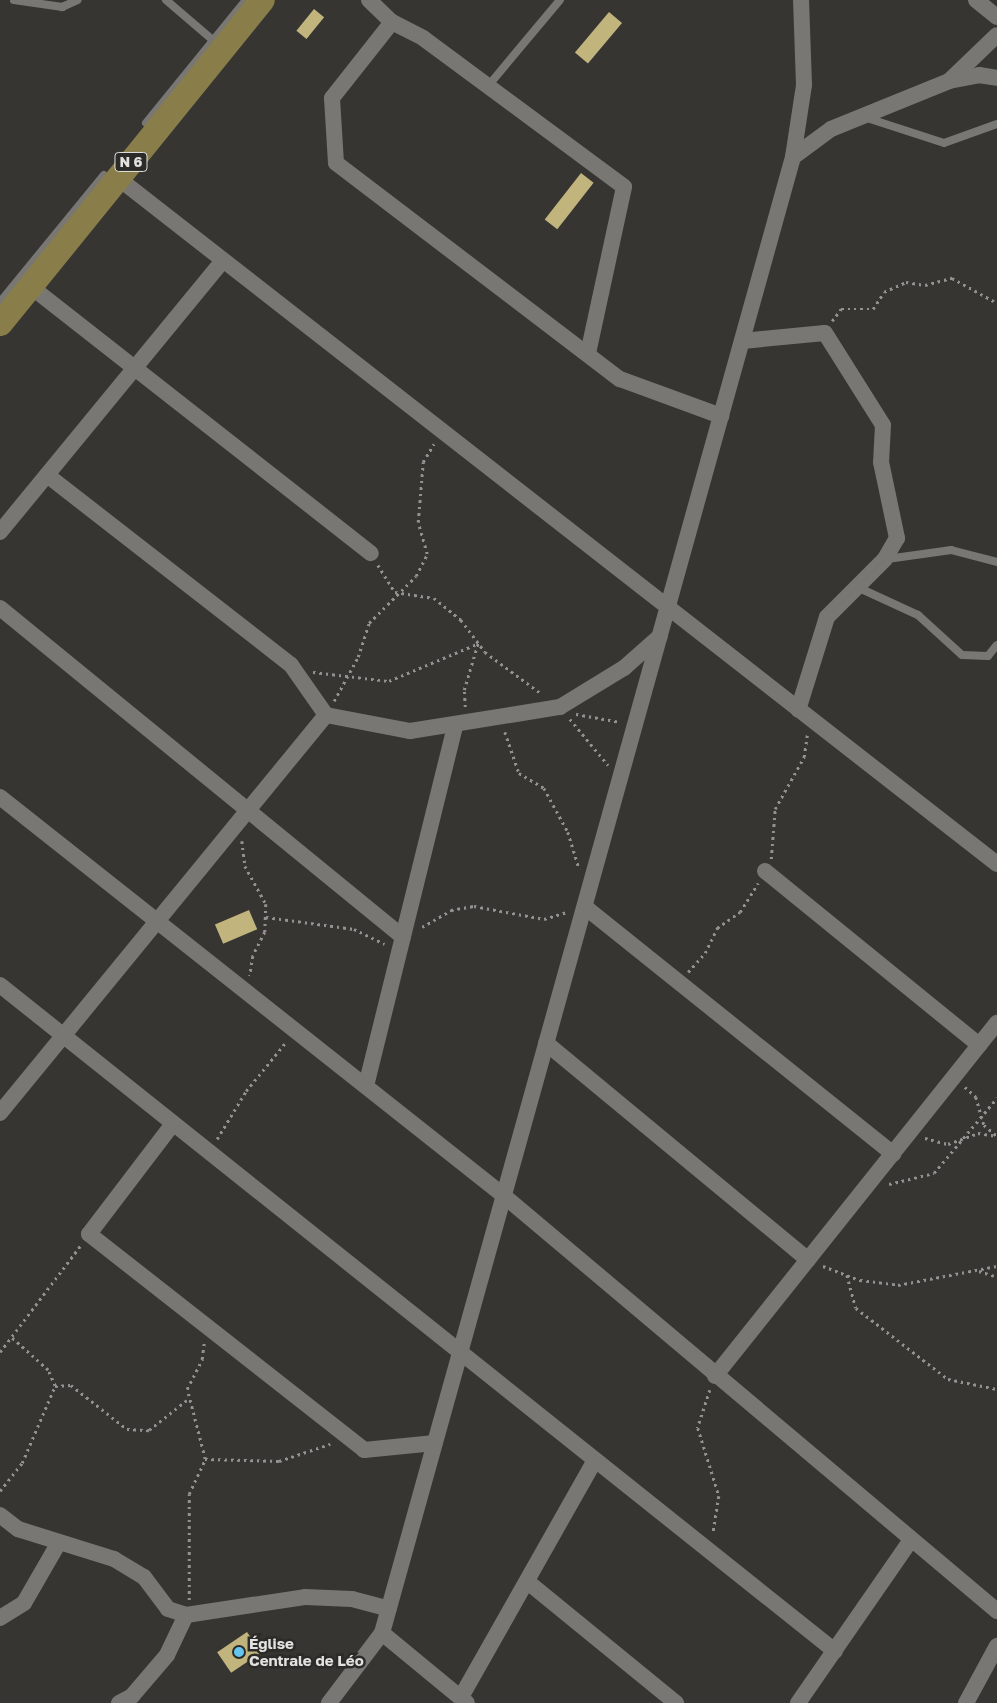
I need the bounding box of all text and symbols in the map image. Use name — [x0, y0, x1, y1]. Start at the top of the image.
road number: N 6 — [114, 150, 148, 173]
place label: Église Centrale de Léo — [249, 1634, 364, 1669]
marker: Église Centrale de Léo — [233, 1646, 245, 1658]

